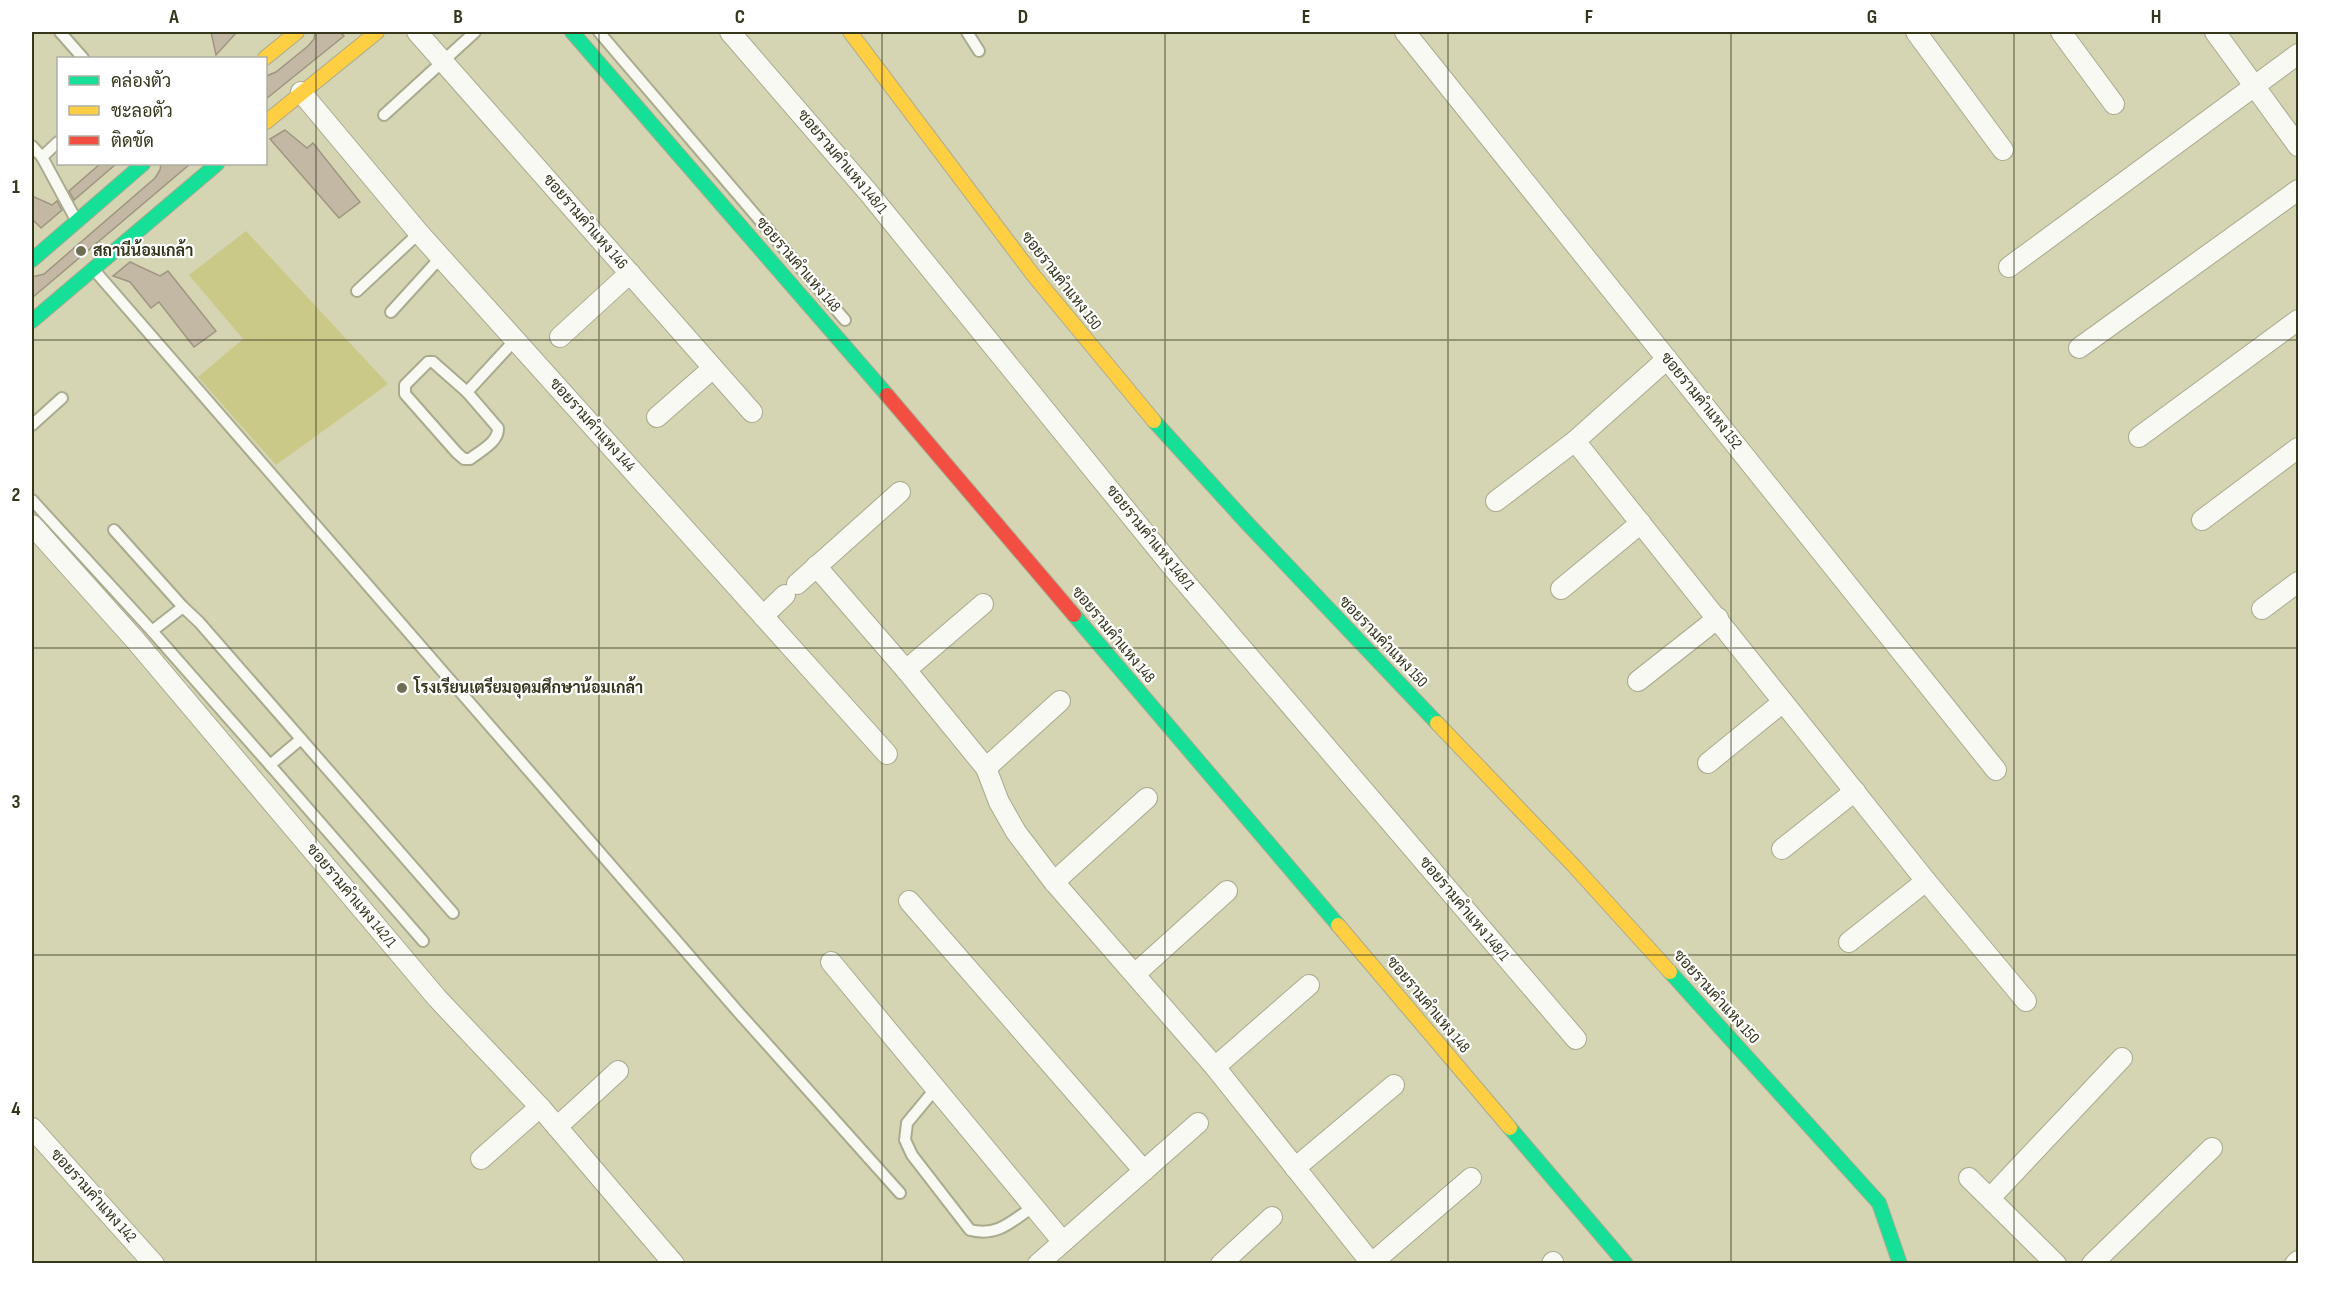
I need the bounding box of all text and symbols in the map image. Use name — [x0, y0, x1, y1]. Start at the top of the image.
text: A — [168, 5, 179, 29]
text: B — [453, 5, 463, 29]
text: C — [735, 5, 745, 29]
text: D — [1018, 5, 1028, 29]
text: E — [1302, 5, 1310, 29]
text: F — [1585, 5, 1593, 29]
text: G — [1867, 5, 1877, 29]
text: H — [2151, 5, 2161, 29]
legend — [57, 57, 267, 165]
text: คล่องตัว — [111, 69, 171, 92]
text: ชะลอตัว — [111, 100, 173, 122]
street label: ซอยรามคำแหง 148/1 — [793, 105, 892, 218]
text: ติดขัด — [111, 130, 154, 152]
street label: ซอยรามคำแหง 146 — [539, 170, 632, 273]
text: 1 — [12, 175, 20, 199]
street label: ซอยรามคำแหง 148 — [752, 213, 845, 316]
street label: ซอยรามคำแหง 150 — [1017, 227, 1106, 334]
place label: สถานีน้อมเกล้า — [93, 239, 193, 261]
marker: สถานีน้อมเกล้า — [74, 244, 88, 258]
street label: ซอยรามคำแหง 152 — [1656, 348, 1747, 453]
street label: ซอยรามคำแหง 144 — [545, 374, 640, 476]
street label: ซอยรามคำแหง 148/1 — [1102, 481, 1199, 595]
text: 2 — [12, 483, 20, 507]
street label: ซอยรามคำแหง 148 — [1067, 582, 1160, 687]
street label: ซอยรามคำแหง 150 — [1335, 592, 1432, 692]
place label: โรงเรียนเตรียมอุดมศึกษาน้อมเกล้า — [413, 676, 643, 699]
marker: โรงเรียนเตรียมอุดมศึกษาน้อมเกล้า — [395, 681, 409, 695]
text: 3 — [12, 790, 21, 814]
street label: ซอยรามคำแหง 142/1 — [302, 839, 401, 952]
street label: ซอยรามคำแหง 148/1 — [1415, 852, 1514, 965]
street label: ซอยรามคำแหง 150 — [1669, 946, 1764, 1048]
street label: ซอยรามคำแหง 148 — [1382, 952, 1475, 1057]
text: 4 — [11, 1097, 21, 1121]
street label: ซอยรามคำแหง 142 — [46, 1145, 141, 1247]

